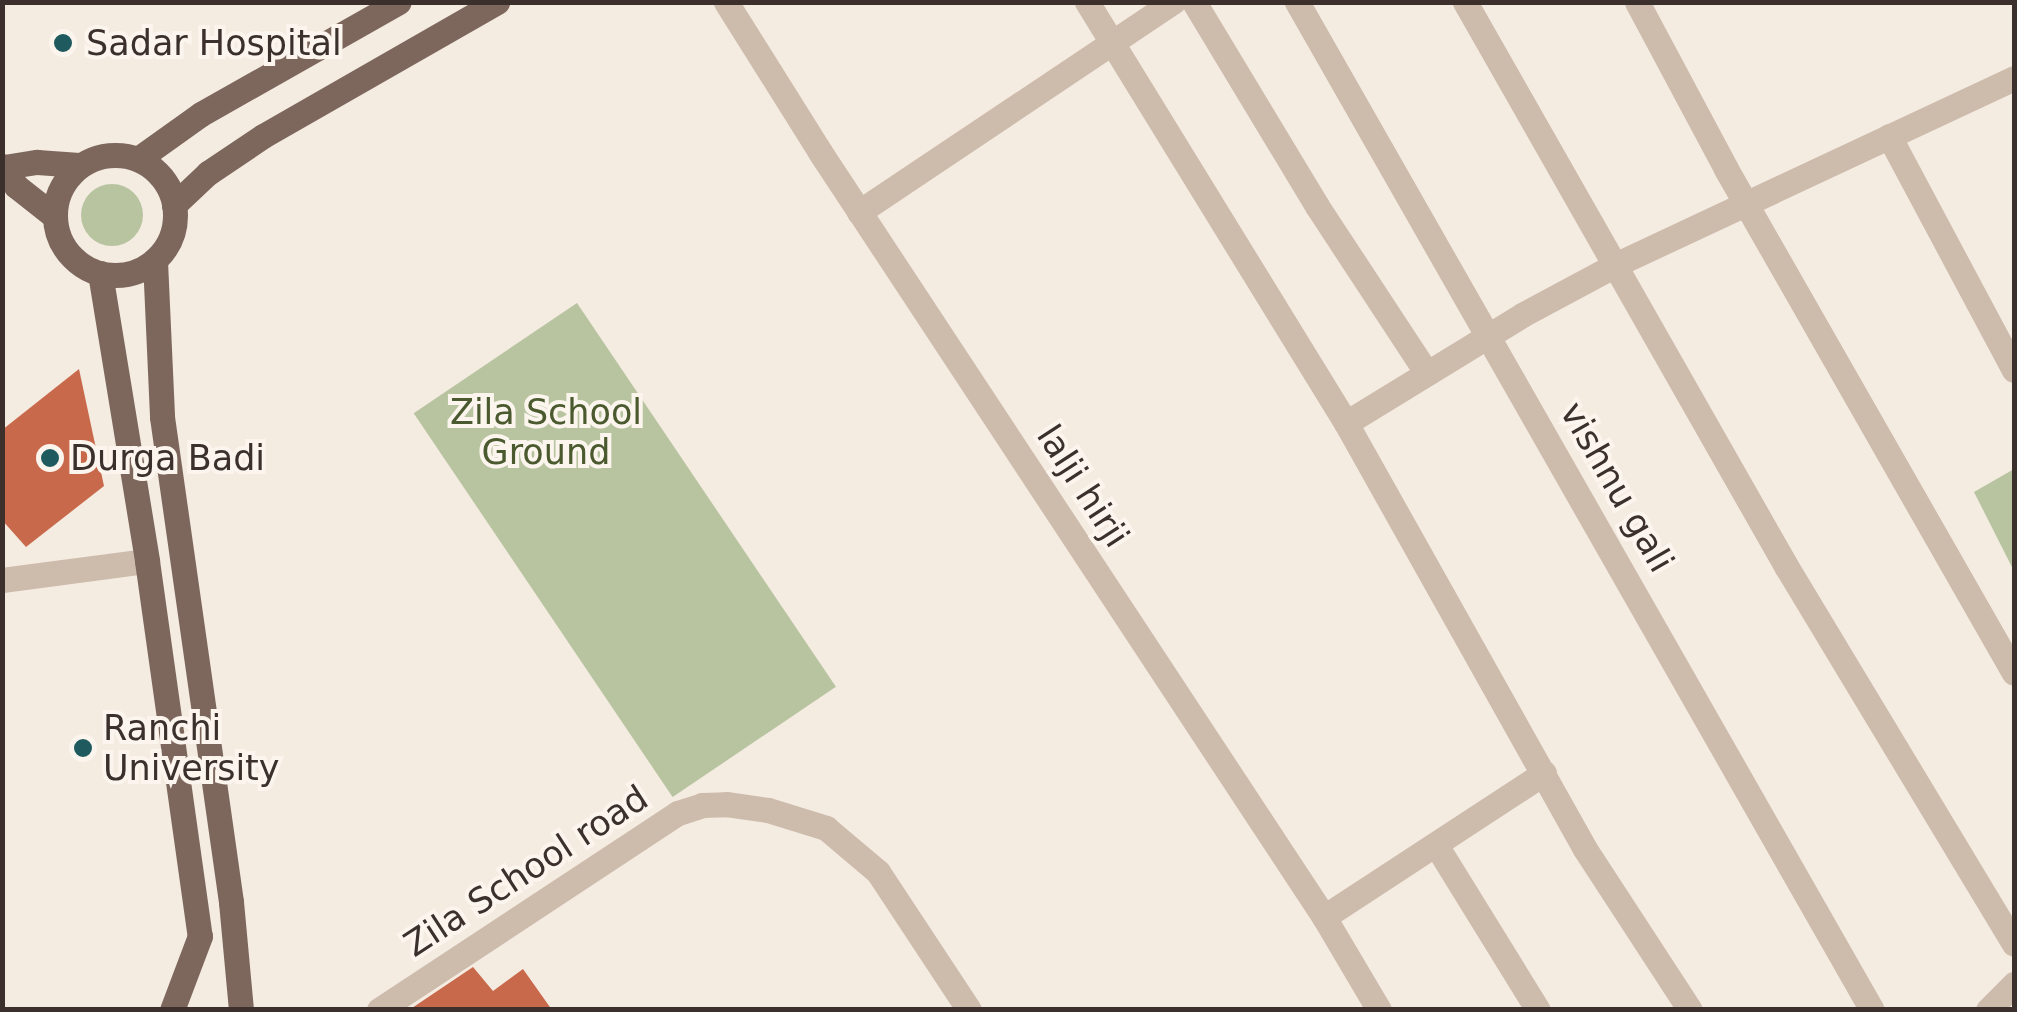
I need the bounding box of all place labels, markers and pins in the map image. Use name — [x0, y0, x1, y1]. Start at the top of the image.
place label: Sadar Hospital — [86, 22, 342, 64]
marker: Sadar Hospital — [50, 30, 76, 56]
place label: Durga Badi — [70, 437, 265, 479]
marker: Durga Badi — [39, 447, 61, 469]
place label: Ranchi University — [103, 707, 280, 789]
marker: Ranchi University — [72, 737, 94, 759]

